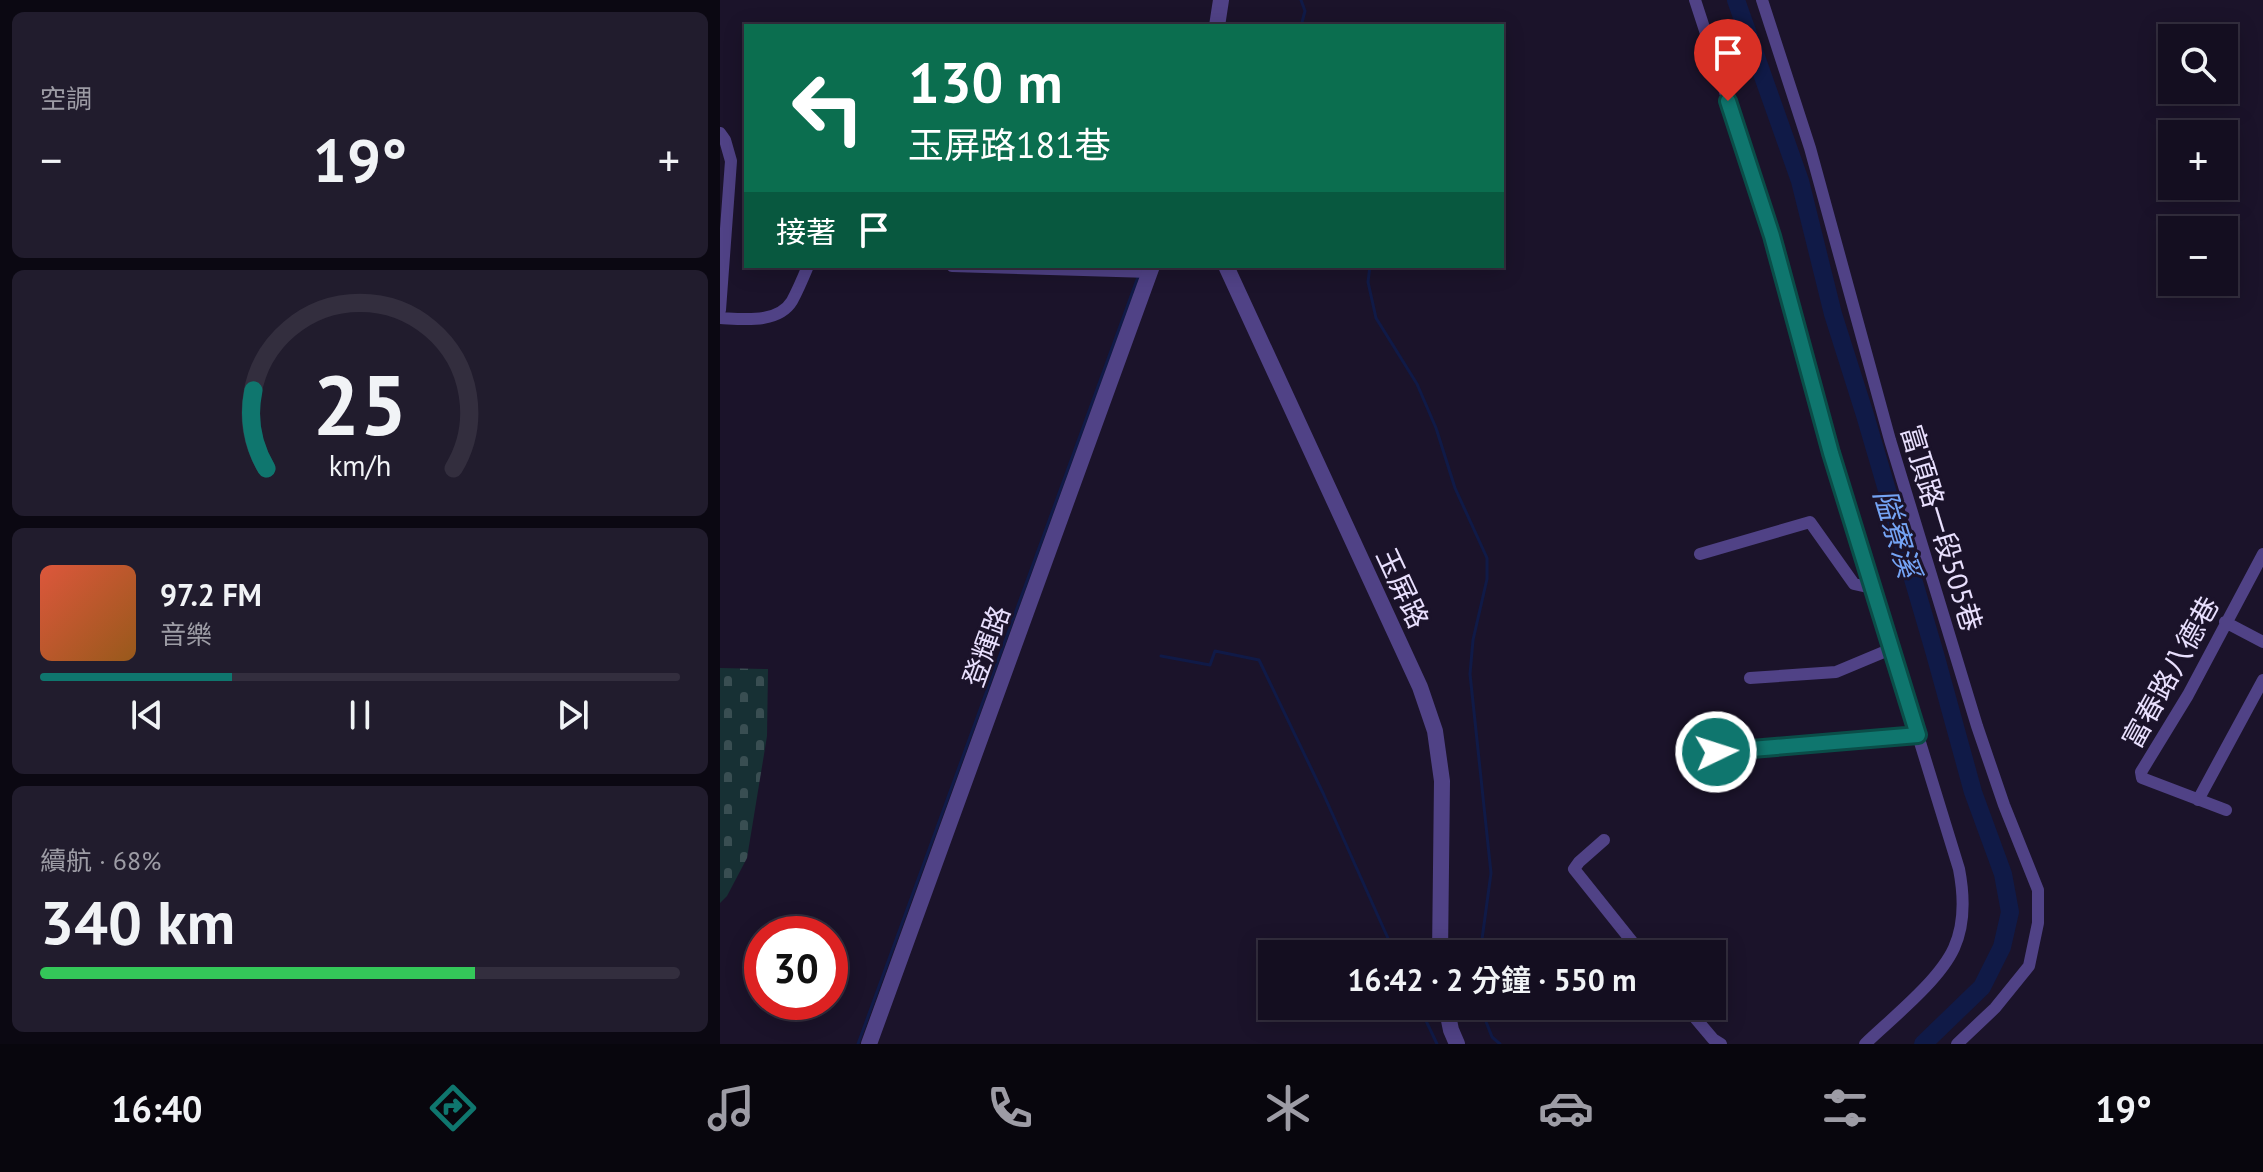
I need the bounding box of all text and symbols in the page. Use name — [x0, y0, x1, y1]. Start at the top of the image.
pin — [1694, 19, 1762, 101]
map controls — [2158, 24, 2238, 296]
button: search — [2158, 24, 2238, 104]
icon: arrive — [1706, 31, 1750, 75]
text: 130 m — [908, 46, 1063, 118]
icon: left — [776, 56, 880, 160]
text: 空調 — [40, 82, 92, 115]
button: + — [2158, 120, 2238, 200]
text: 19° — [313, 121, 407, 199]
text: 玉屏路181巷 — [908, 121, 1111, 168]
text: − — [40, 131, 62, 188]
text: + — [658, 131, 680, 188]
icon: arrive — [852, 208, 896, 252]
text: 接著 — [776, 212, 836, 251]
button: − — [2158, 216, 2238, 296]
text: 25 — [313, 350, 407, 458]
street label: 富頂路一段505巷 — [1893, 420, 1991, 636]
text: km/h — [329, 447, 391, 484]
water label: 隘寮溪 — [1866, 484, 1931, 586]
street label: 玉屏路 — [1368, 542, 1438, 634]
text: 97.2 FM — [160, 575, 262, 614]
street label: 富春路八德巷 — [2113, 590, 2227, 754]
street label: 登輝路 — [954, 600, 1018, 692]
text: 音樂 — [160, 618, 212, 651]
icon: previous — [125, 693, 169, 737]
icon: pause — [338, 693, 382, 737]
icon: next — [551, 693, 595, 737]
position arrow — [1674, 710, 1758, 794]
text: 續航 · 68% — [40, 844, 161, 877]
text: 340 km — [40, 883, 235, 961]
speed limit sign: 30 — [744, 916, 848, 1020]
text: 16:42 · 2 分鐘 · 550 m — [1347, 960, 1637, 999]
icon: directions — [425, 1080, 481, 1136]
icon: music — [703, 1080, 759, 1136]
icon: phone — [982, 1080, 1038, 1136]
icon: climate — [1260, 1080, 1316, 1136]
icon: car — [1538, 1080, 1594, 1136]
icon: filters — [1817, 1080, 1873, 1136]
text: 16:40 — [111, 1085, 203, 1132]
text: 19° — [2095, 1085, 2152, 1132]

